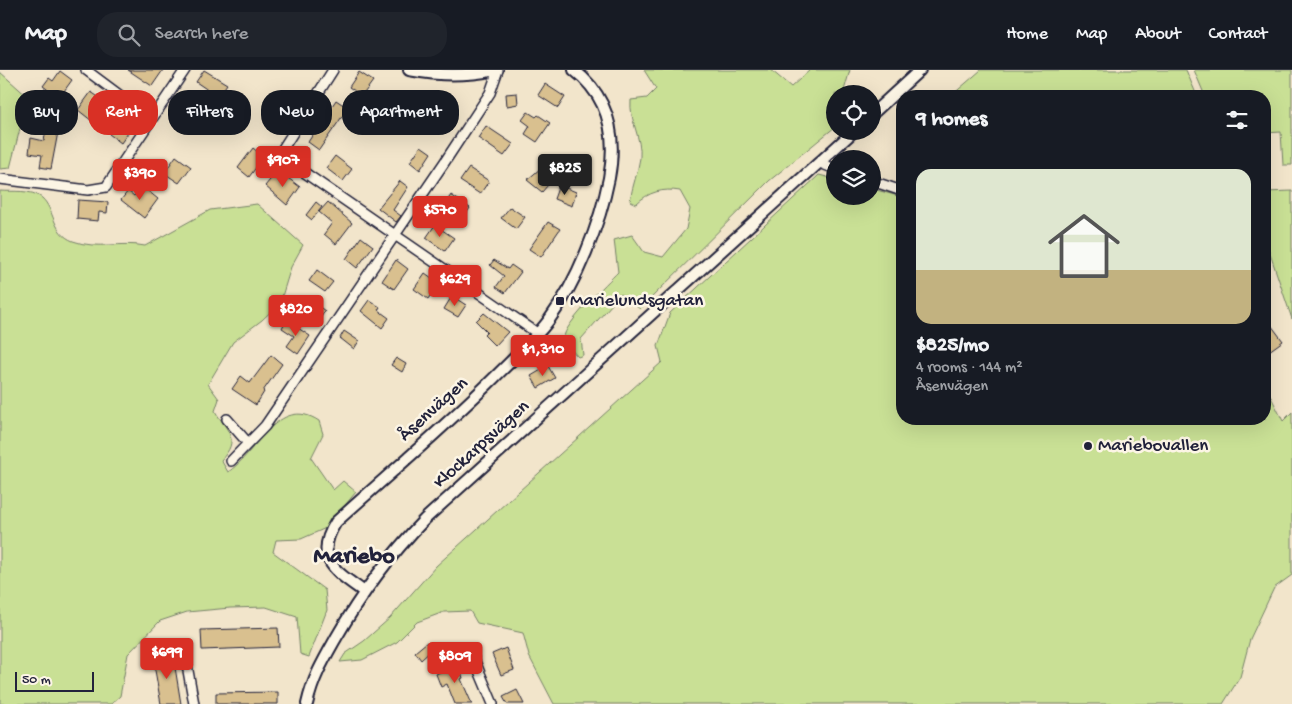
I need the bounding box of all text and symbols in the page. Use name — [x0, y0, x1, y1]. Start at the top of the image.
search box — [97, 12, 447, 57]
text: Map — [25, 20, 67, 49]
icon: search — [115, 21, 143, 49]
text: Search here — [155, 23, 248, 46]
text: Home — [1006, 24, 1048, 45]
text: Map — [1076, 24, 1107, 45]
text: About — [1135, 24, 1181, 45]
text: Contact — [1209, 24, 1267, 45]
map controls — [826, 85, 881, 205]
button: locate — [826, 85, 881, 140]
chip: Buy — [15, 90, 78, 135]
chip: Rent — [88, 90, 158, 135]
chip: Filters — [168, 90, 251, 135]
chip: New — [261, 90, 332, 135]
chip: Apartment — [342, 90, 459, 135]
icon: filters — [1223, 106, 1251, 134]
text: 9 homes — [916, 108, 987, 133]
pin: $907 — [253, 146, 313, 188]
button: layers — [826, 150, 881, 205]
text: $907 — [267, 152, 299, 171]
pin: $825 — [535, 154, 595, 196]
pin: $390 — [110, 158, 170, 201]
text: $825 — [549, 160, 581, 179]
text: $390 — [124, 165, 156, 184]
pin: $570 — [410, 196, 470, 238]
icon: home — [1039, 201, 1129, 291]
text: $570 — [423, 202, 457, 221]
pin: $629 — [425, 264, 485, 307]
text: $629 — [439, 271, 471, 290]
place label: Marielundsgatan — [570, 290, 703, 313]
pin: $820 — [266, 294, 326, 337]
marker: Marielundsgatan — [554, 295, 566, 307]
text: $820 — [280, 301, 312, 320]
pin: $1,310 — [502, 334, 584, 377]
text: $825/mo — [916, 334, 989, 359]
text: $1,310 — [522, 341, 564, 360]
text: 4 rooms · 144 m² — [916, 359, 1023, 378]
street label: Åsenvägen — [394, 372, 474, 447]
text: Åsenvägen — [916, 378, 988, 397]
street label: Klockarpsvägen — [429, 396, 535, 494]
place label: Mariebovallen — [1098, 435, 1208, 458]
marker: Mariebovallen — [1082, 440, 1094, 452]
district label: Mariebo — [313, 543, 395, 572]
pin: $699 — [137, 638, 197, 680]
pin: $809 — [425, 642, 485, 684]
text: $699 — [151, 644, 183, 663]
text: $809 — [438, 648, 472, 667]
scale bar — [15, 669, 94, 692]
text: 50 m — [22, 672, 51, 689]

